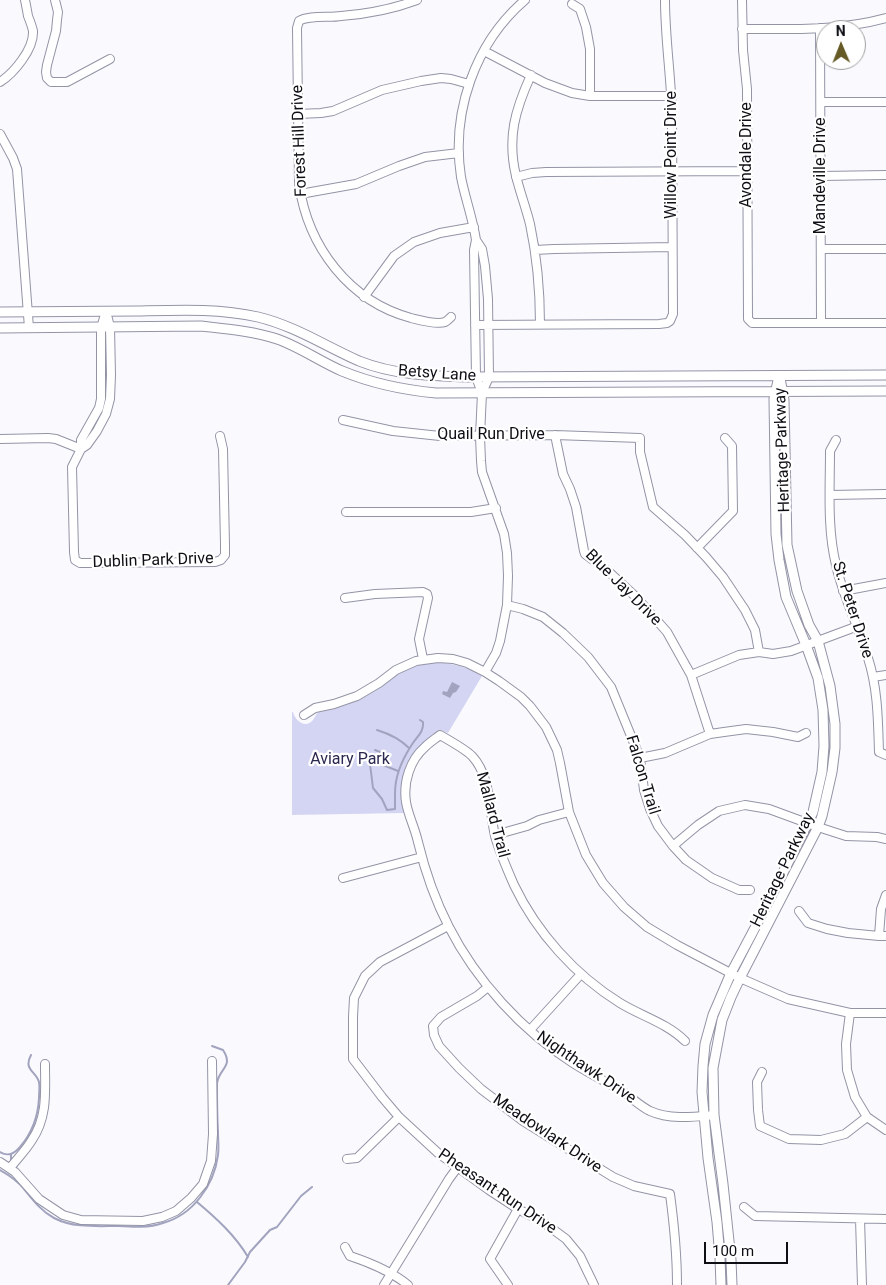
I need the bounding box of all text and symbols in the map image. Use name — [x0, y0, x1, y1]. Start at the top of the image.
north arrow — [816, 20, 866, 70]
text: N — [836, 23, 846, 39]
street label: Forest Hill Drive — [288, 85, 312, 197]
street label: Willow Point Drive — [662, 91, 682, 219]
street label: Avondale Drive — [737, 102, 757, 208]
street label: Mandeville Drive — [811, 118, 831, 234]
street label: Betsy Lane — [397, 362, 477, 386]
street label: Heritage Parkway — [771, 387, 795, 513]
street label: Quail Run Drive — [437, 425, 545, 445]
street label: Blue Jay Drive — [581, 546, 665, 630]
street label: Dublin Park Drive — [92, 549, 214, 573]
street label: St. Peter Drive — [827, 559, 877, 661]
street label: Falcon Trail — [621, 733, 663, 817]
park label: Aviary Park — [310, 750, 390, 770]
street label: Mallard Trail — [471, 770, 513, 860]
street label: Heritage Parkway — [747, 810, 819, 930]
street label: Nighthawk Drive — [533, 1028, 639, 1108]
street label: Meadowlark Drive — [489, 1090, 605, 1178]
street label: Pheasant Run Drive — [434, 1145, 560, 1239]
scale bar — [706, 1232, 790, 1264]
text: 100 m — [712, 1242, 754, 1260]

